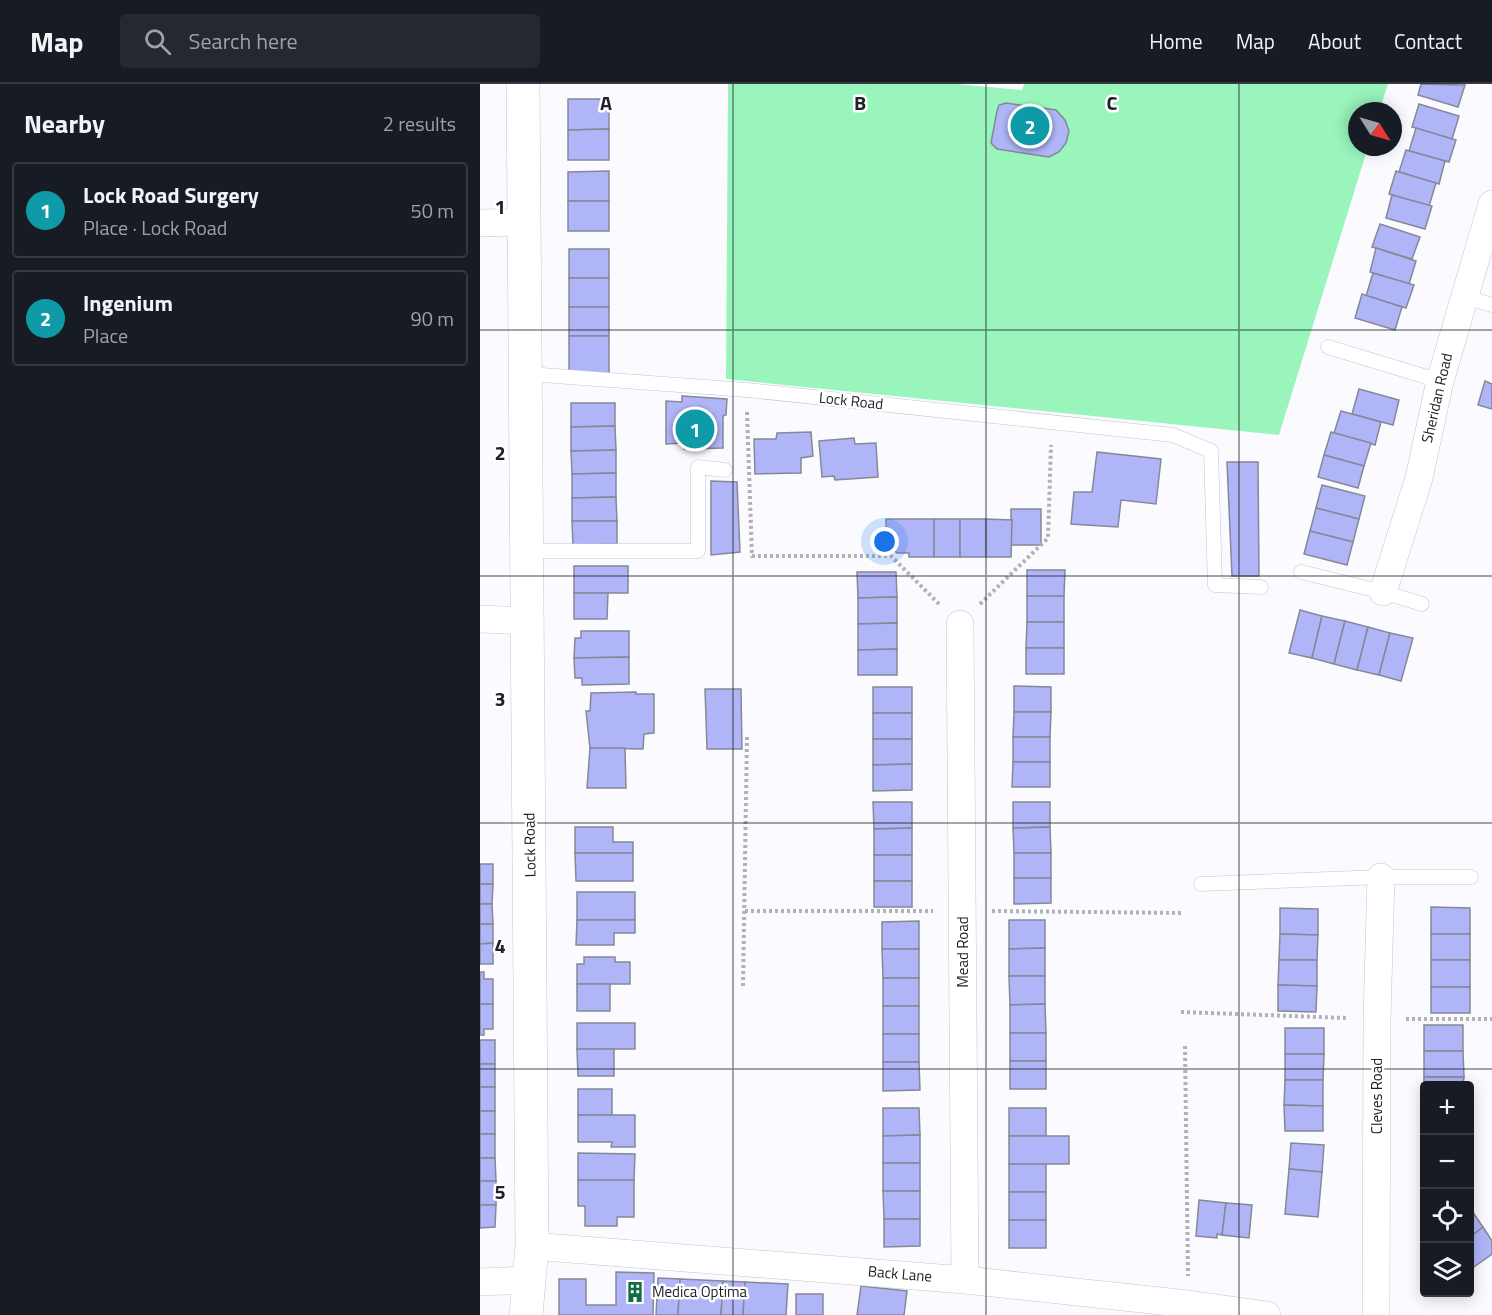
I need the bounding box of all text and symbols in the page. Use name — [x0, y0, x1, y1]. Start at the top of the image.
search box — [120, 14, 540, 68]
text: Map — [30, 20, 84, 63]
text: Search here — [189, 24, 298, 58]
icon: search — [141, 25, 174, 58]
text: Home — [1149, 25, 1203, 57]
text: Map — [1236, 25, 1275, 57]
text: About — [1308, 25, 1361, 57]
text: Contact — [1394, 25, 1462, 57]
text: A — [600, 87, 612, 118]
text: B — [854, 87, 866, 118]
text: C — [1107, 87, 1118, 118]
north arrow — [1348, 102, 1402, 156]
text: Nearby — [24, 104, 105, 143]
pin: 2 — [1010, 104, 1050, 148]
text: 2 results — [383, 108, 456, 139]
text: Lock Road Surgery — [83, 178, 259, 212]
text: 1 — [494, 191, 506, 222]
text: 1 — [40, 195, 51, 226]
text: 50 m — [410, 195, 454, 226]
text: Place · Lock Road — [83, 212, 227, 243]
text: Ingenium — [83, 286, 173, 320]
text: 2 — [40, 303, 51, 334]
text: 90 m — [410, 303, 454, 334]
text: Place — [83, 320, 128, 351]
street label: Sheridan Road — [1415, 351, 1458, 445]
street label: Lock Road — [818, 386, 884, 415]
pin: 1 — [676, 406, 714, 452]
text: 2 — [494, 437, 506, 468]
your location — [870, 527, 899, 556]
text: 3 — [494, 683, 506, 714]
street label: Lock Road — [517, 813, 542, 877]
street label: Mead Road — [951, 916, 974, 988]
text: 4 — [494, 930, 506, 961]
street label: Cleves Road — [1365, 1058, 1388, 1134]
map controls — [1420, 1081, 1474, 1297]
button: + — [1420, 1081, 1474, 1135]
button: − — [1420, 1135, 1474, 1189]
text: 5 — [494, 1176, 506, 1207]
button: locate — [1420, 1189, 1474, 1243]
button: layers — [1420, 1243, 1474, 1297]
street label: Back Lane — [867, 1259, 933, 1288]
building icon: Medica Optima — [623, 1280, 647, 1304]
place label: Medica Optima — [652, 1280, 748, 1303]

